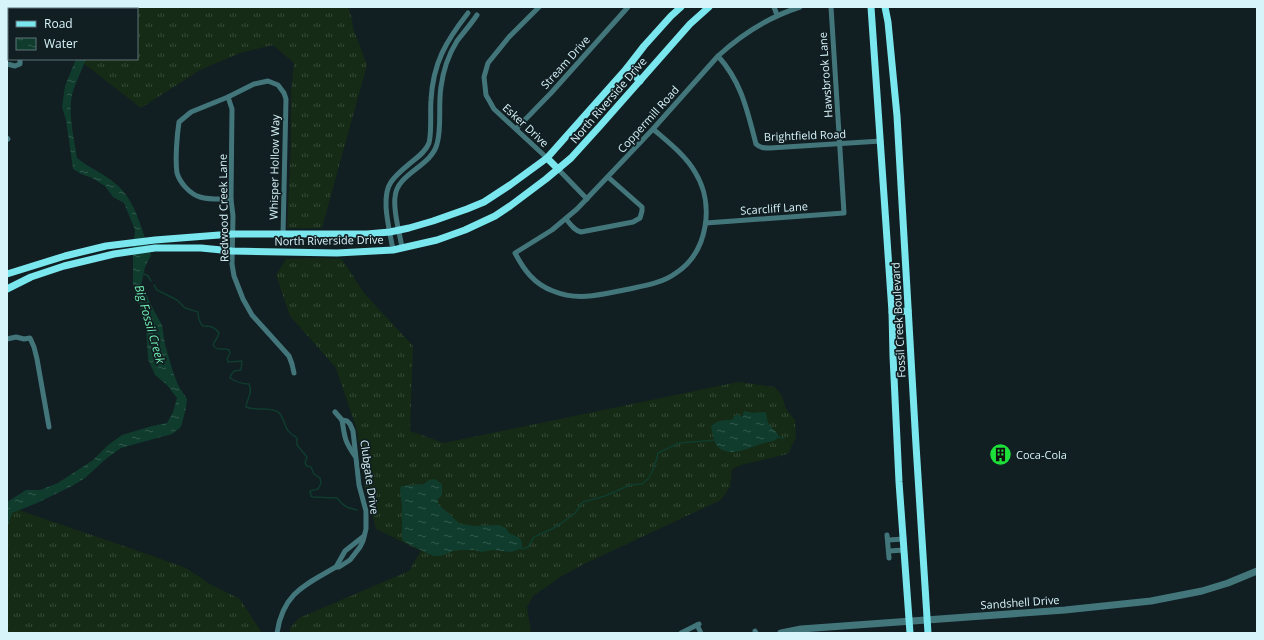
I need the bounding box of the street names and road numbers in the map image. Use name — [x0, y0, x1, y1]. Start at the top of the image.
street label: Stream Drive — [537, 32, 593, 92]
street label: Hawsbrook Lane — [815, 32, 835, 118]
street label: North Riverside Drive — [566, 54, 650, 146]
street label: Coppermill Road — [614, 82, 682, 156]
street label: Esker Drive — [500, 100, 552, 150]
street label: Whisper Hollow Way — [266, 114, 282, 220]
street label: Brightfield Road — [764, 126, 846, 144]
street label: Redwood Creek Lane — [215, 154, 231, 262]
street label: Scarcliff Lane — [740, 198, 808, 218]
street label: North Riverside Drive — [274, 232, 384, 248]
street label: Fossil Creek Boulevard — [887, 262, 909, 378]
street label: Clubgate Drive — [357, 439, 383, 515]
street label: Sandshell Drive — [980, 592, 1060, 612]

